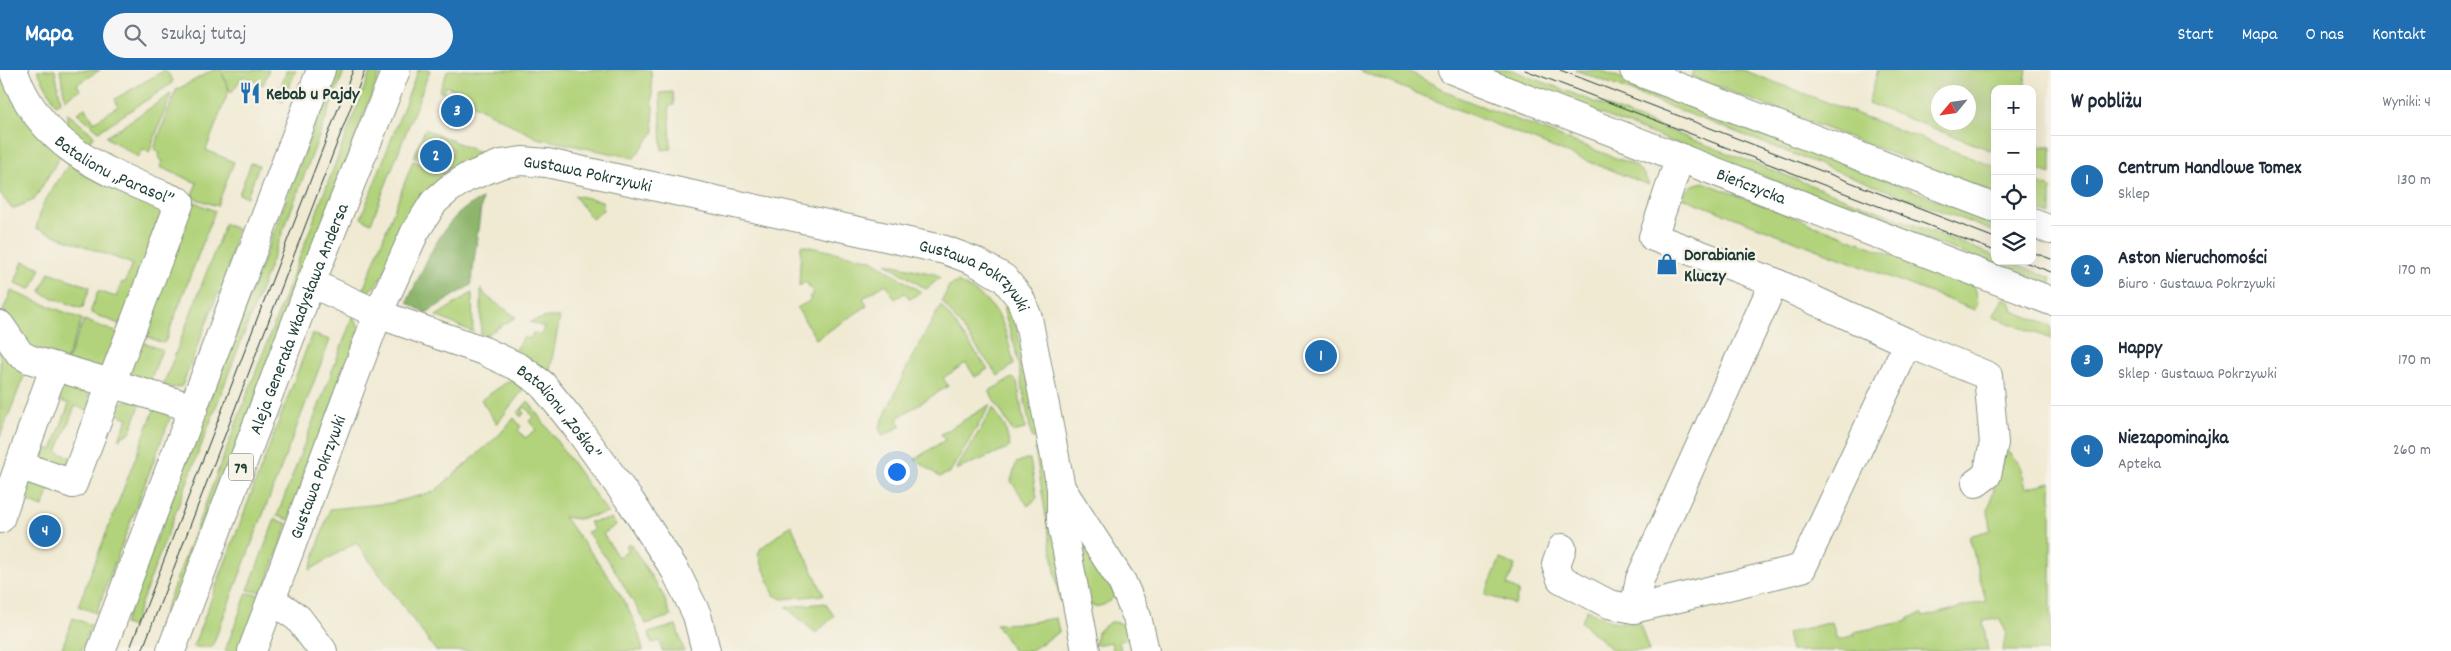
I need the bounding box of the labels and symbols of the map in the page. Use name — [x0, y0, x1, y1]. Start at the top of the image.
restaurant icon: Kebab u Pajdy — [237, 80, 263, 106]
place label: Kebab u Pajdy — [266, 83, 360, 108]
north arrow — [1931, 85, 1976, 130]
pin: 3 — [441, 92, 473, 130]
street label: Batalionu „Parasol” — [48, 130, 177, 213]
pin: 2 — [420, 137, 452, 175]
street label: Gustawa Pokrzywki — [522, 151, 654, 200]
street label: Bieńczycka — [1712, 163, 1789, 213]
street label: Aleja Generała Władysława Andersa — [244, 200, 357, 439]
street label: Gustawa Pokrzywki — [916, 235, 1034, 316]
place label: Dorabianie Kluczy — [1684, 244, 1756, 290]
shop icon: Dorabianie Kluczy — [1654, 251, 1680, 277]
pin: 1 — [1305, 337, 1337, 375]
street label: Batalionu „Zośka” — [511, 359, 606, 466]
street label: Gustawa Pokrzywki — [285, 412, 354, 543]
road number: 79 — [228, 454, 254, 481]
your location — [884, 459, 910, 485]
pin: 4 — [29, 512, 61, 550]

